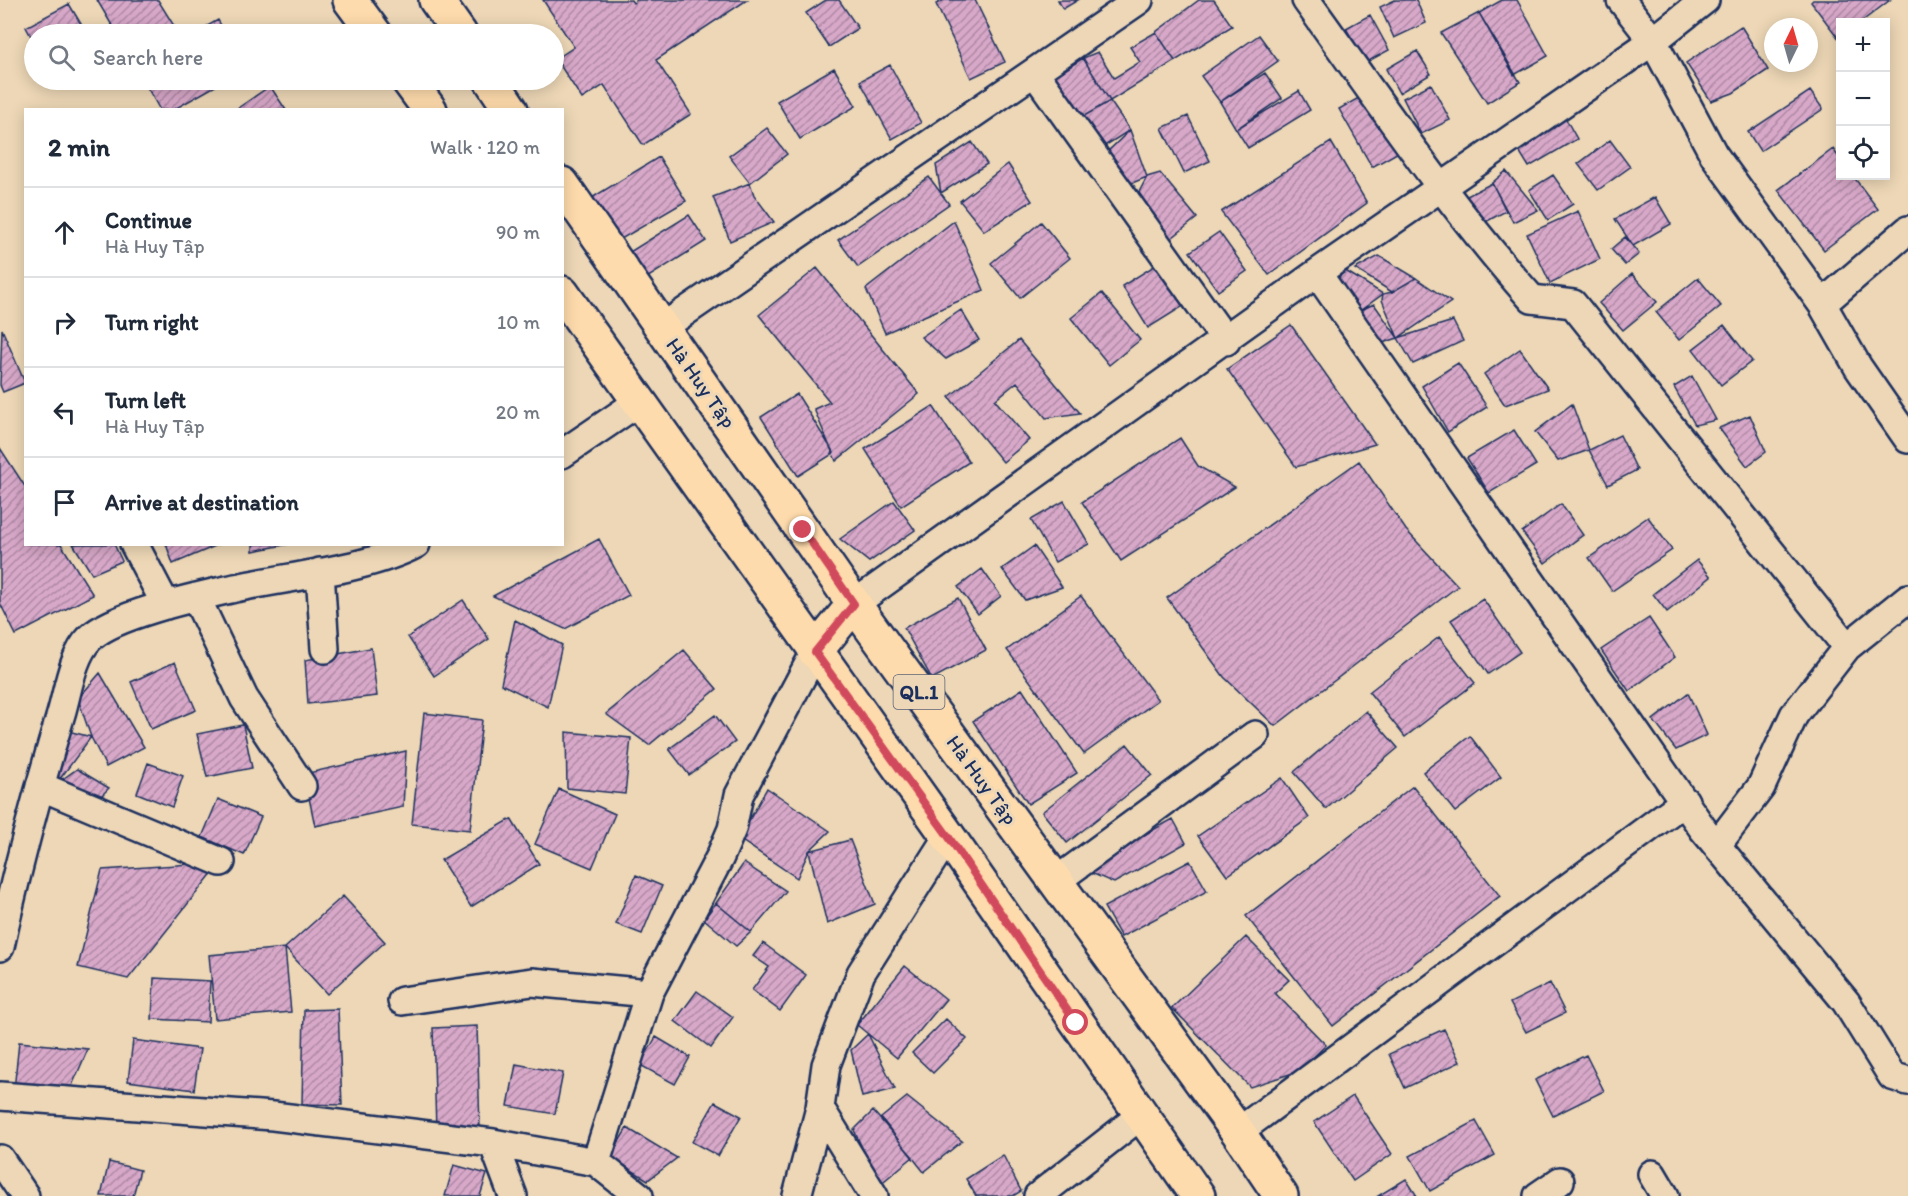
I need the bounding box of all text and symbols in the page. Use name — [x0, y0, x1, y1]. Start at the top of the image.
north arrow — [1764, 18, 1818, 72]
map controls — [1836, 18, 1890, 180]
button: + — [1836, 18, 1890, 72]
search box — [24, 24, 564, 90]
icon: search — [45, 41, 78, 74]
text: Search here — [93, 44, 203, 71]
button: − — [1836, 72, 1890, 126]
button: locate — [1836, 126, 1890, 180]
text: 2 min — [48, 131, 110, 163]
text: Walk · 120 m — [430, 135, 540, 159]
text: Continue — [105, 207, 192, 234]
icon: ahead — [48, 216, 81, 249]
text: 90 m — [496, 220, 540, 244]
text: Hà Huy Tập — [105, 234, 205, 258]
icon: right — [48, 306, 81, 339]
text: Turn right — [105, 309, 199, 336]
text: 10 m — [497, 310, 540, 334]
street label: Hà Huy Tập — [661, 333, 742, 433]
text: Turn left — [105, 387, 186, 414]
icon: left — [48, 396, 81, 429]
text: 20 m — [496, 400, 540, 424]
text: Hà Huy Tập — [105, 414, 205, 438]
icon: arrive — [48, 486, 81, 519]
text: Arrive at destination — [105, 489, 299, 516]
route end — [789, 516, 815, 542]
road number: QL.1 — [894, 675, 944, 709]
street label: Hà Huy Tập — [942, 730, 1023, 829]
route start — [1062, 1009, 1088, 1035]

